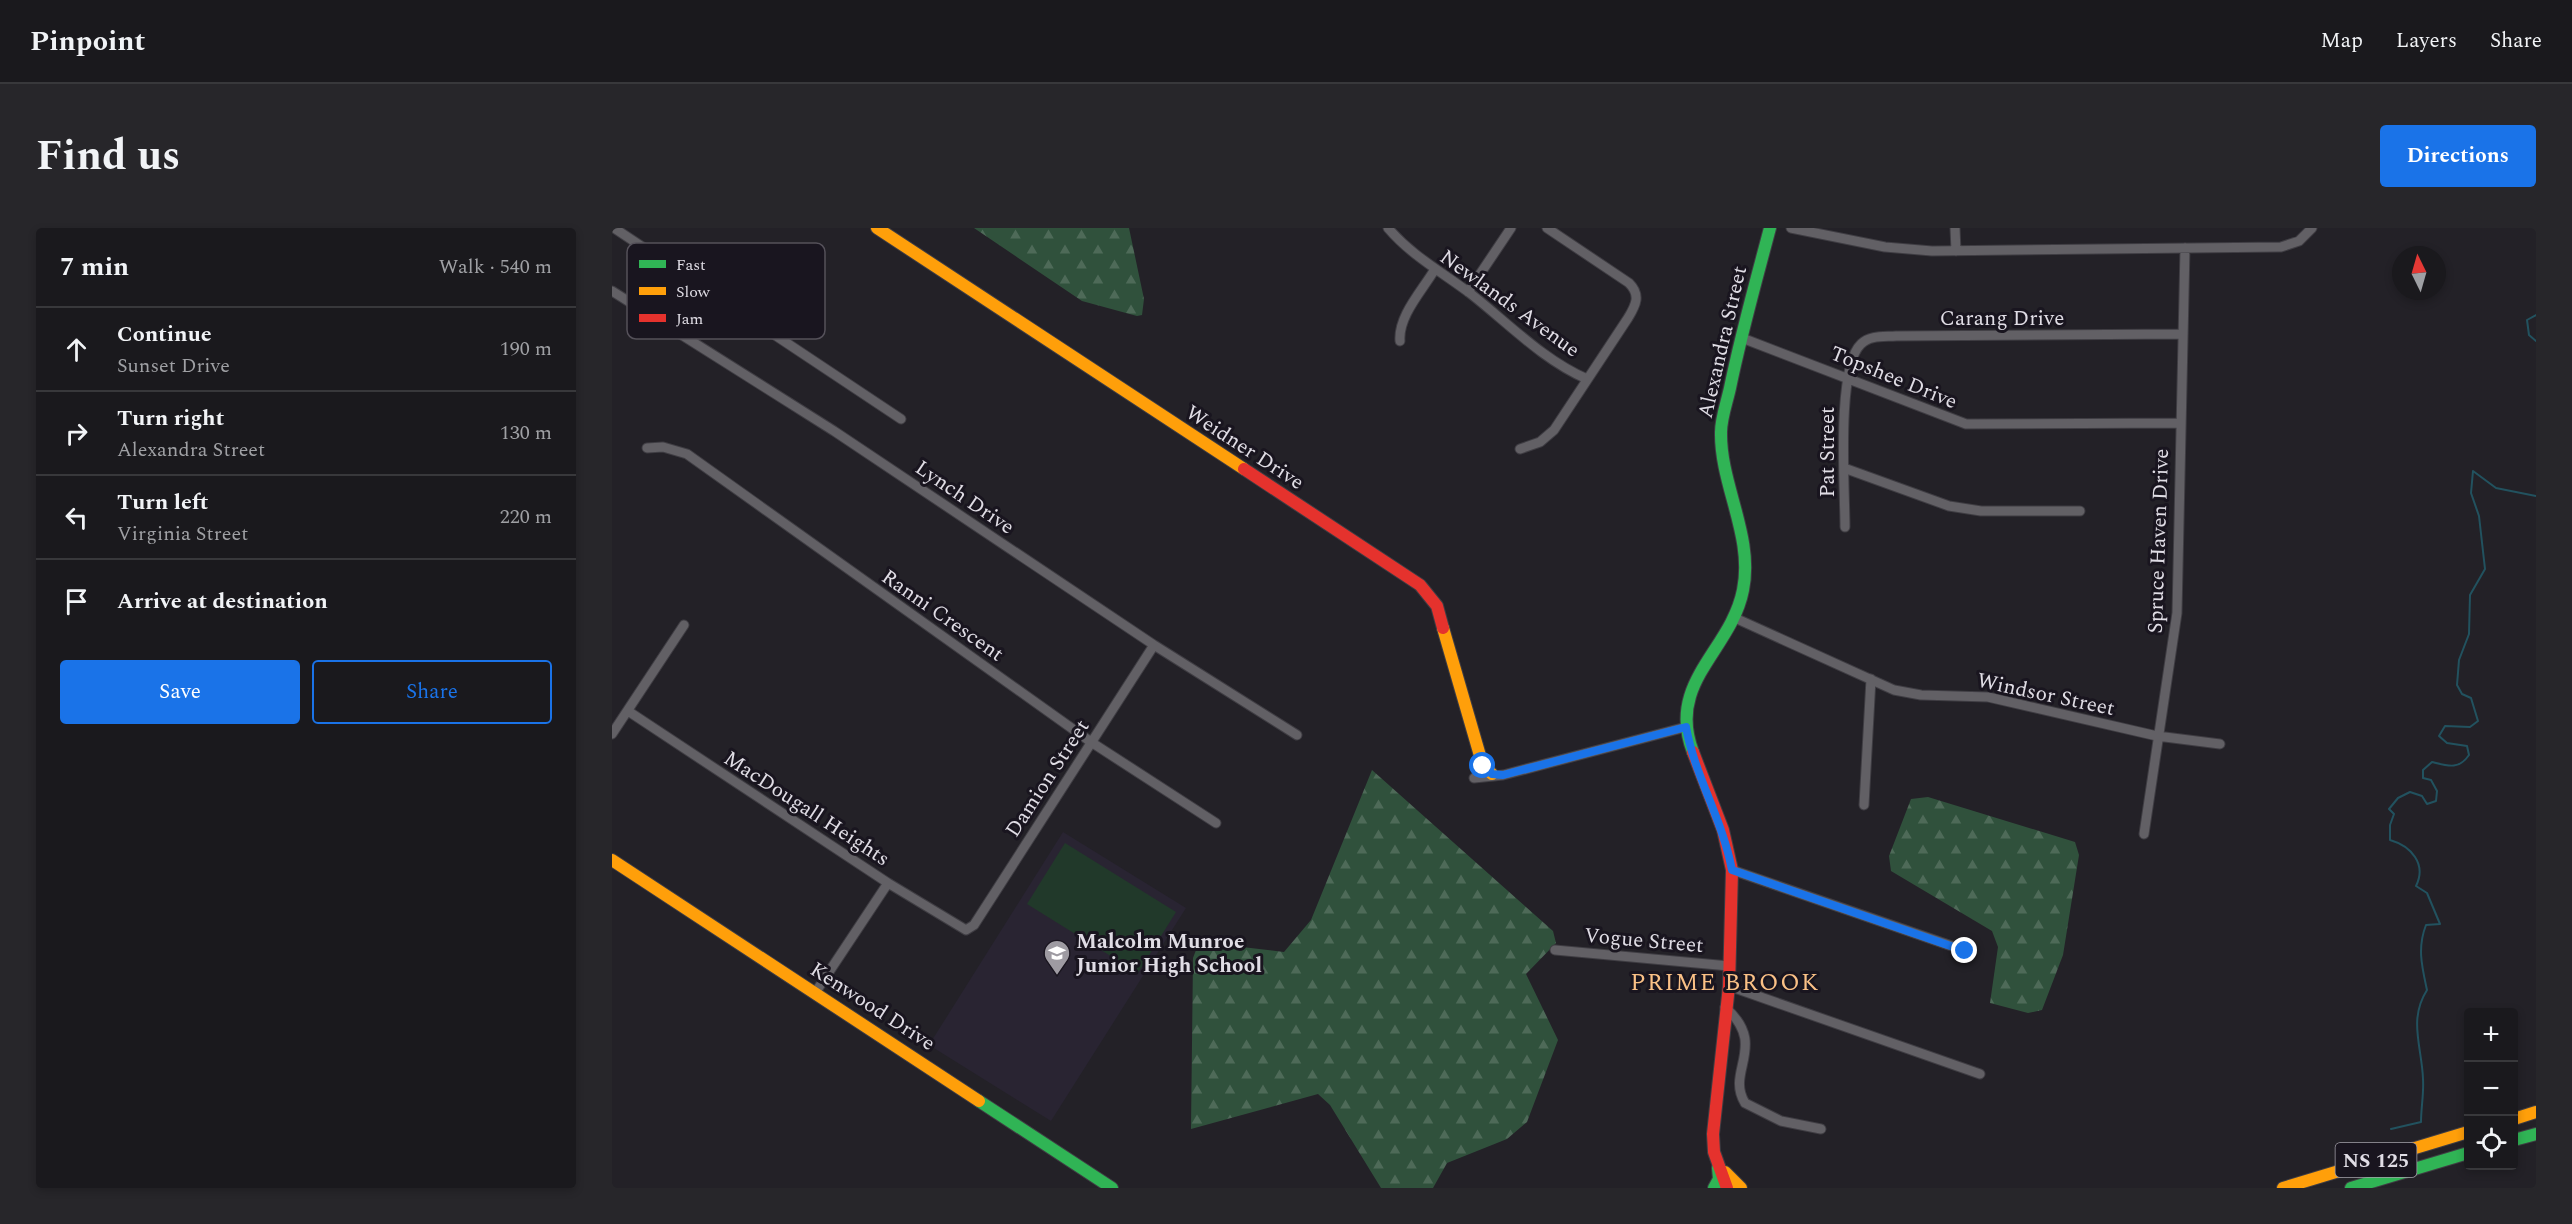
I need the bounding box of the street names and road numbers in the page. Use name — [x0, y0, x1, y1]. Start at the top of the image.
street label: Newlands Avenue — [1433, 242, 1586, 366]
street label: Alexandra Street — [1690, 263, 1756, 422]
street label: Carang Drive — [1940, 303, 2064, 335]
street label: Topshee Drive — [1825, 338, 1962, 418]
street label: Weidner Drive — [1179, 397, 1310, 498]
street label: Pat Street — [1812, 406, 1844, 498]
street label: Spruce Haven Drive — [2140, 448, 2178, 634]
street label: Lynch Drive — [908, 453, 1021, 543]
street label: Ranni Crescent — [875, 562, 1010, 670]
street label: Windsor Street — [1974, 665, 2118, 725]
street label: Damion Street — [998, 713, 1098, 844]
street label: MacDougall Heights — [717, 743, 896, 875]
street label: Vogue Street — [1583, 920, 1705, 962]
street label: Kenwood Drive — [803, 954, 942, 1059]
road number: NS 125 — [2336, 1143, 2416, 1177]

